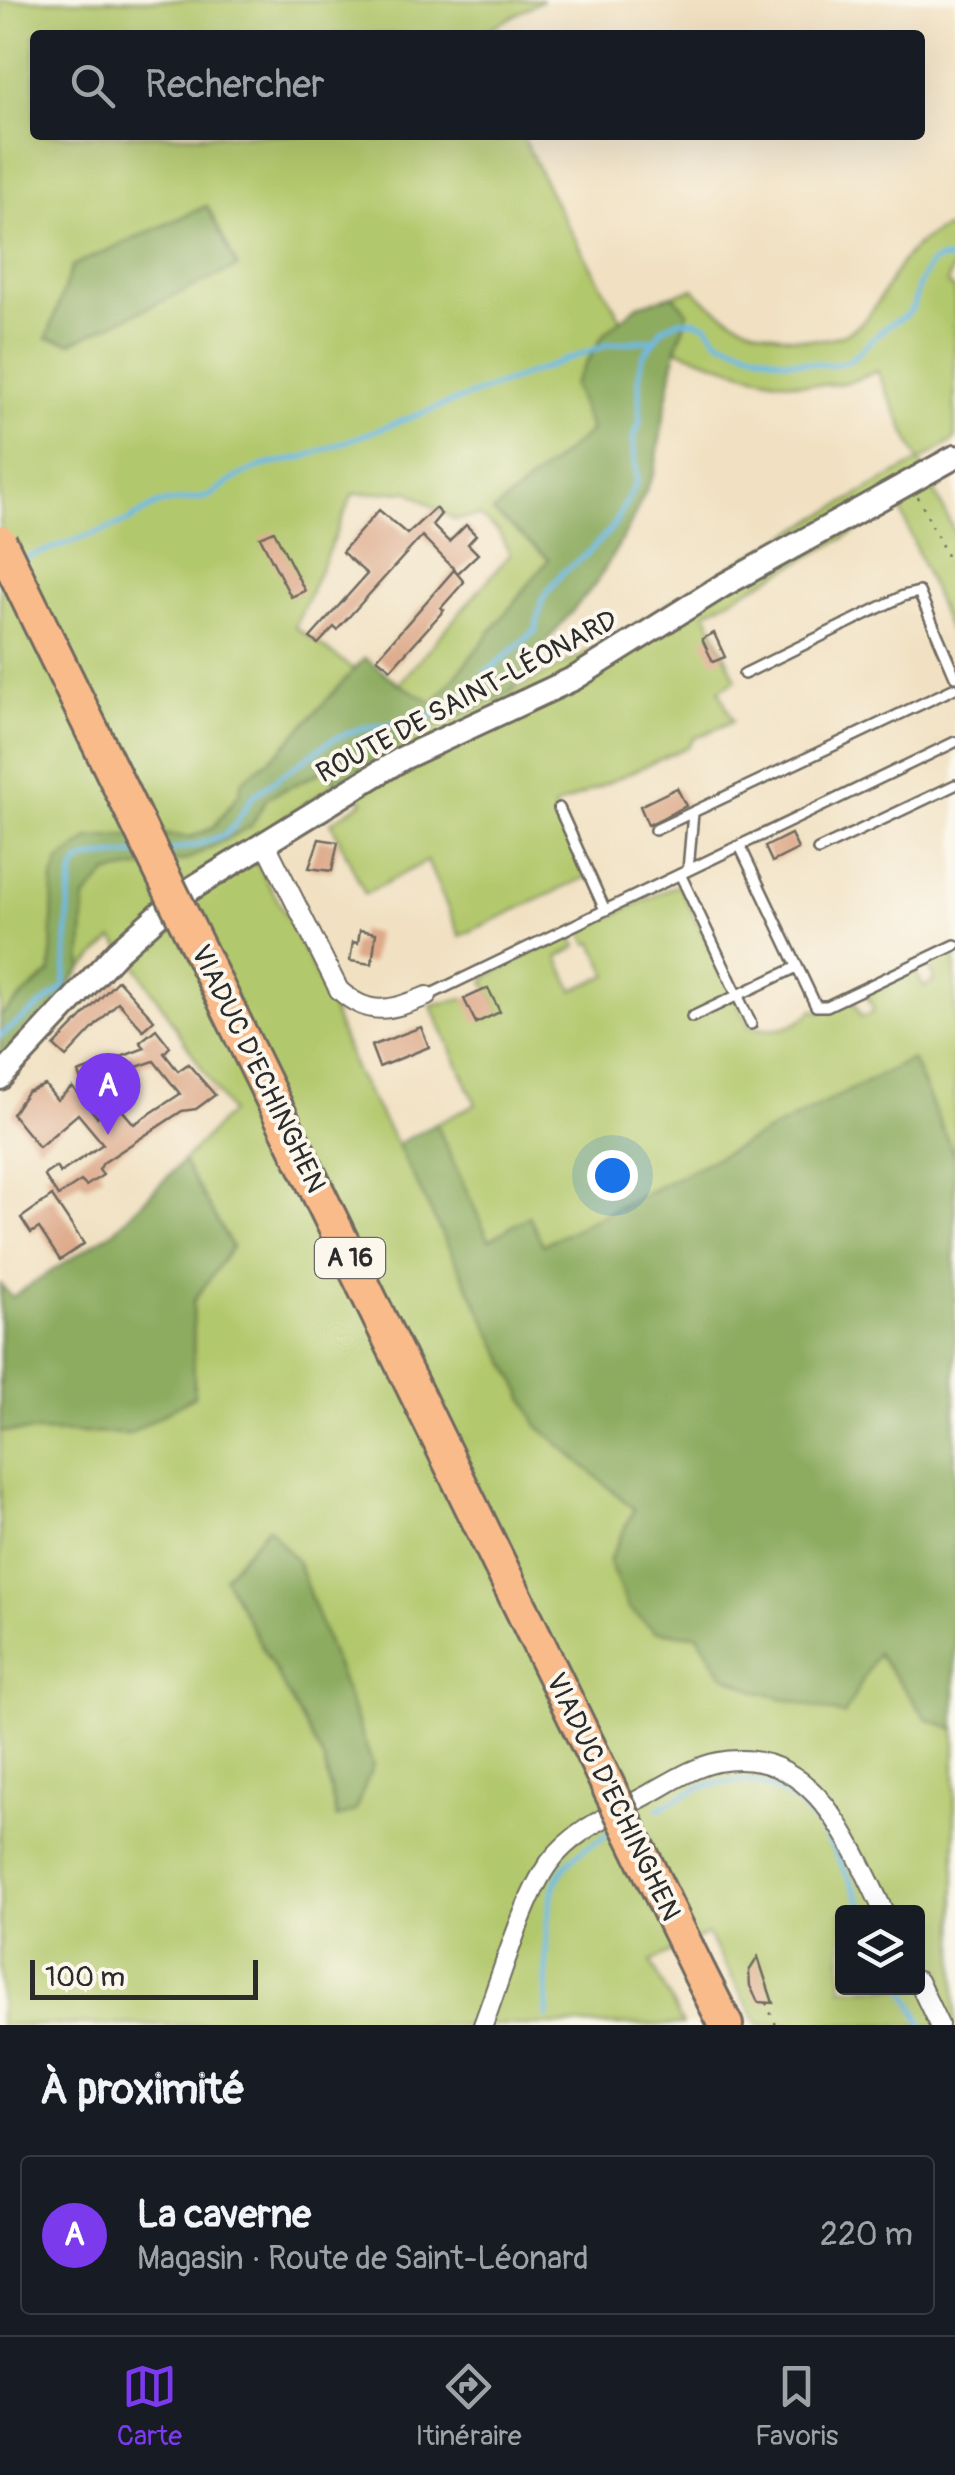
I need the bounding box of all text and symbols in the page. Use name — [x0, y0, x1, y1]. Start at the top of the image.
search box — [30, 30, 925, 140]
icon: search — [65, 58, 120, 113]
text: Rechercher — [145, 61, 325, 109]
street label: ROUTE DE SAINT-LÉONARD — [311, 603, 623, 791]
street label: VIADUC D'ECHINGHEN — [183, 939, 333, 1199]
pin: A — [76, 1052, 140, 1135]
your location — [587, 1150, 638, 1201]
road number: A 16 — [315, 1238, 385, 1278]
street label: VIADUC D'ECHINGHEN — [538, 1667, 688, 1927]
map controls — [835, 1905, 925, 1995]
button: layers — [835, 1905, 925, 1995]
scale bar — [30, 1955, 258, 2000]
text: 100 m — [45, 1960, 125, 1995]
text: À proximité — [40, 2064, 245, 2116]
text: La caverne — [137, 2191, 311, 2239]
text: A — [64, 2215, 85, 2255]
text: 220 m — [820, 2215, 913, 2255]
text: Magasin · Route de Saint-Léonard — [137, 2239, 589, 2279]
tab: Carte — [117, 2359, 182, 2454]
tab: Itinéraire — [416, 2359, 521, 2454]
tab: Favoris — [755, 2359, 838, 2454]

